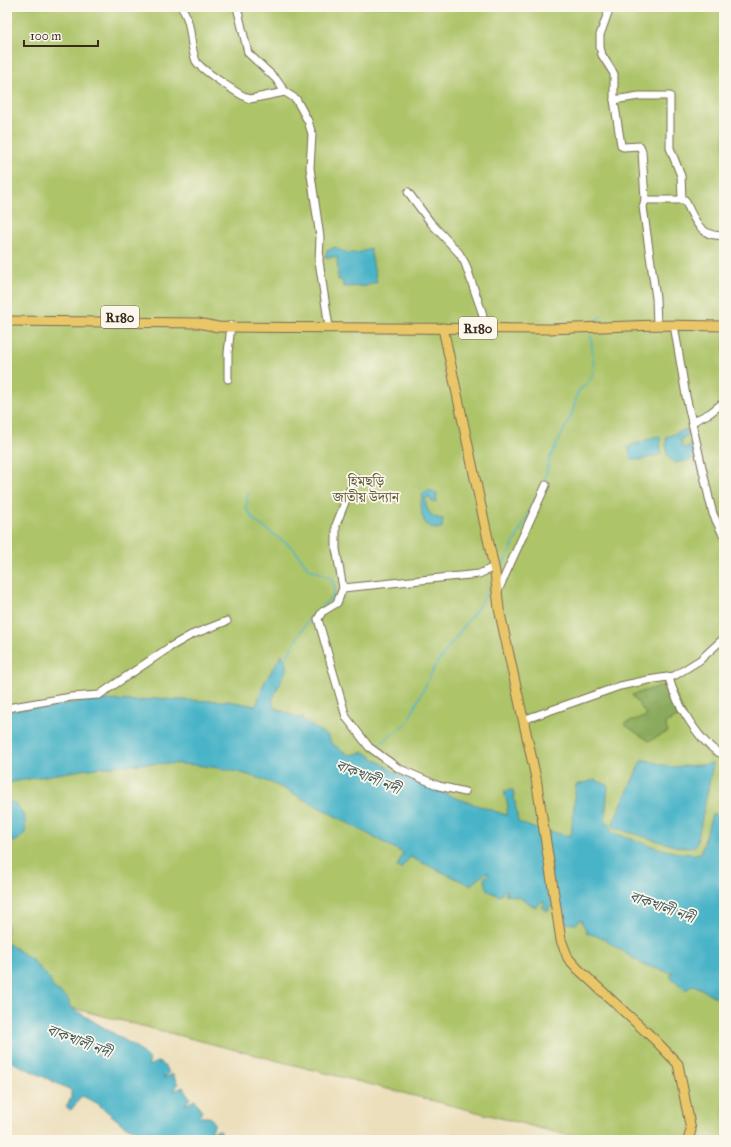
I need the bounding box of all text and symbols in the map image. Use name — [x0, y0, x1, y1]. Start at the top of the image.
scale bar — [24, 22, 98, 48]
text: 100 m — [30, 29, 61, 43]
road number: R180 — [101, 306, 139, 328]
road number: R180 — [459, 317, 497, 339]
park label: হিমছড়ি জাতীয় উদ্যান — [332, 473, 400, 506]
water label: বাকখালী নদী — [333, 756, 405, 799]
water label: বাকখালী নদী — [627, 887, 699, 928]
water label: বাকখালী নদী — [44, 1020, 116, 1062]

